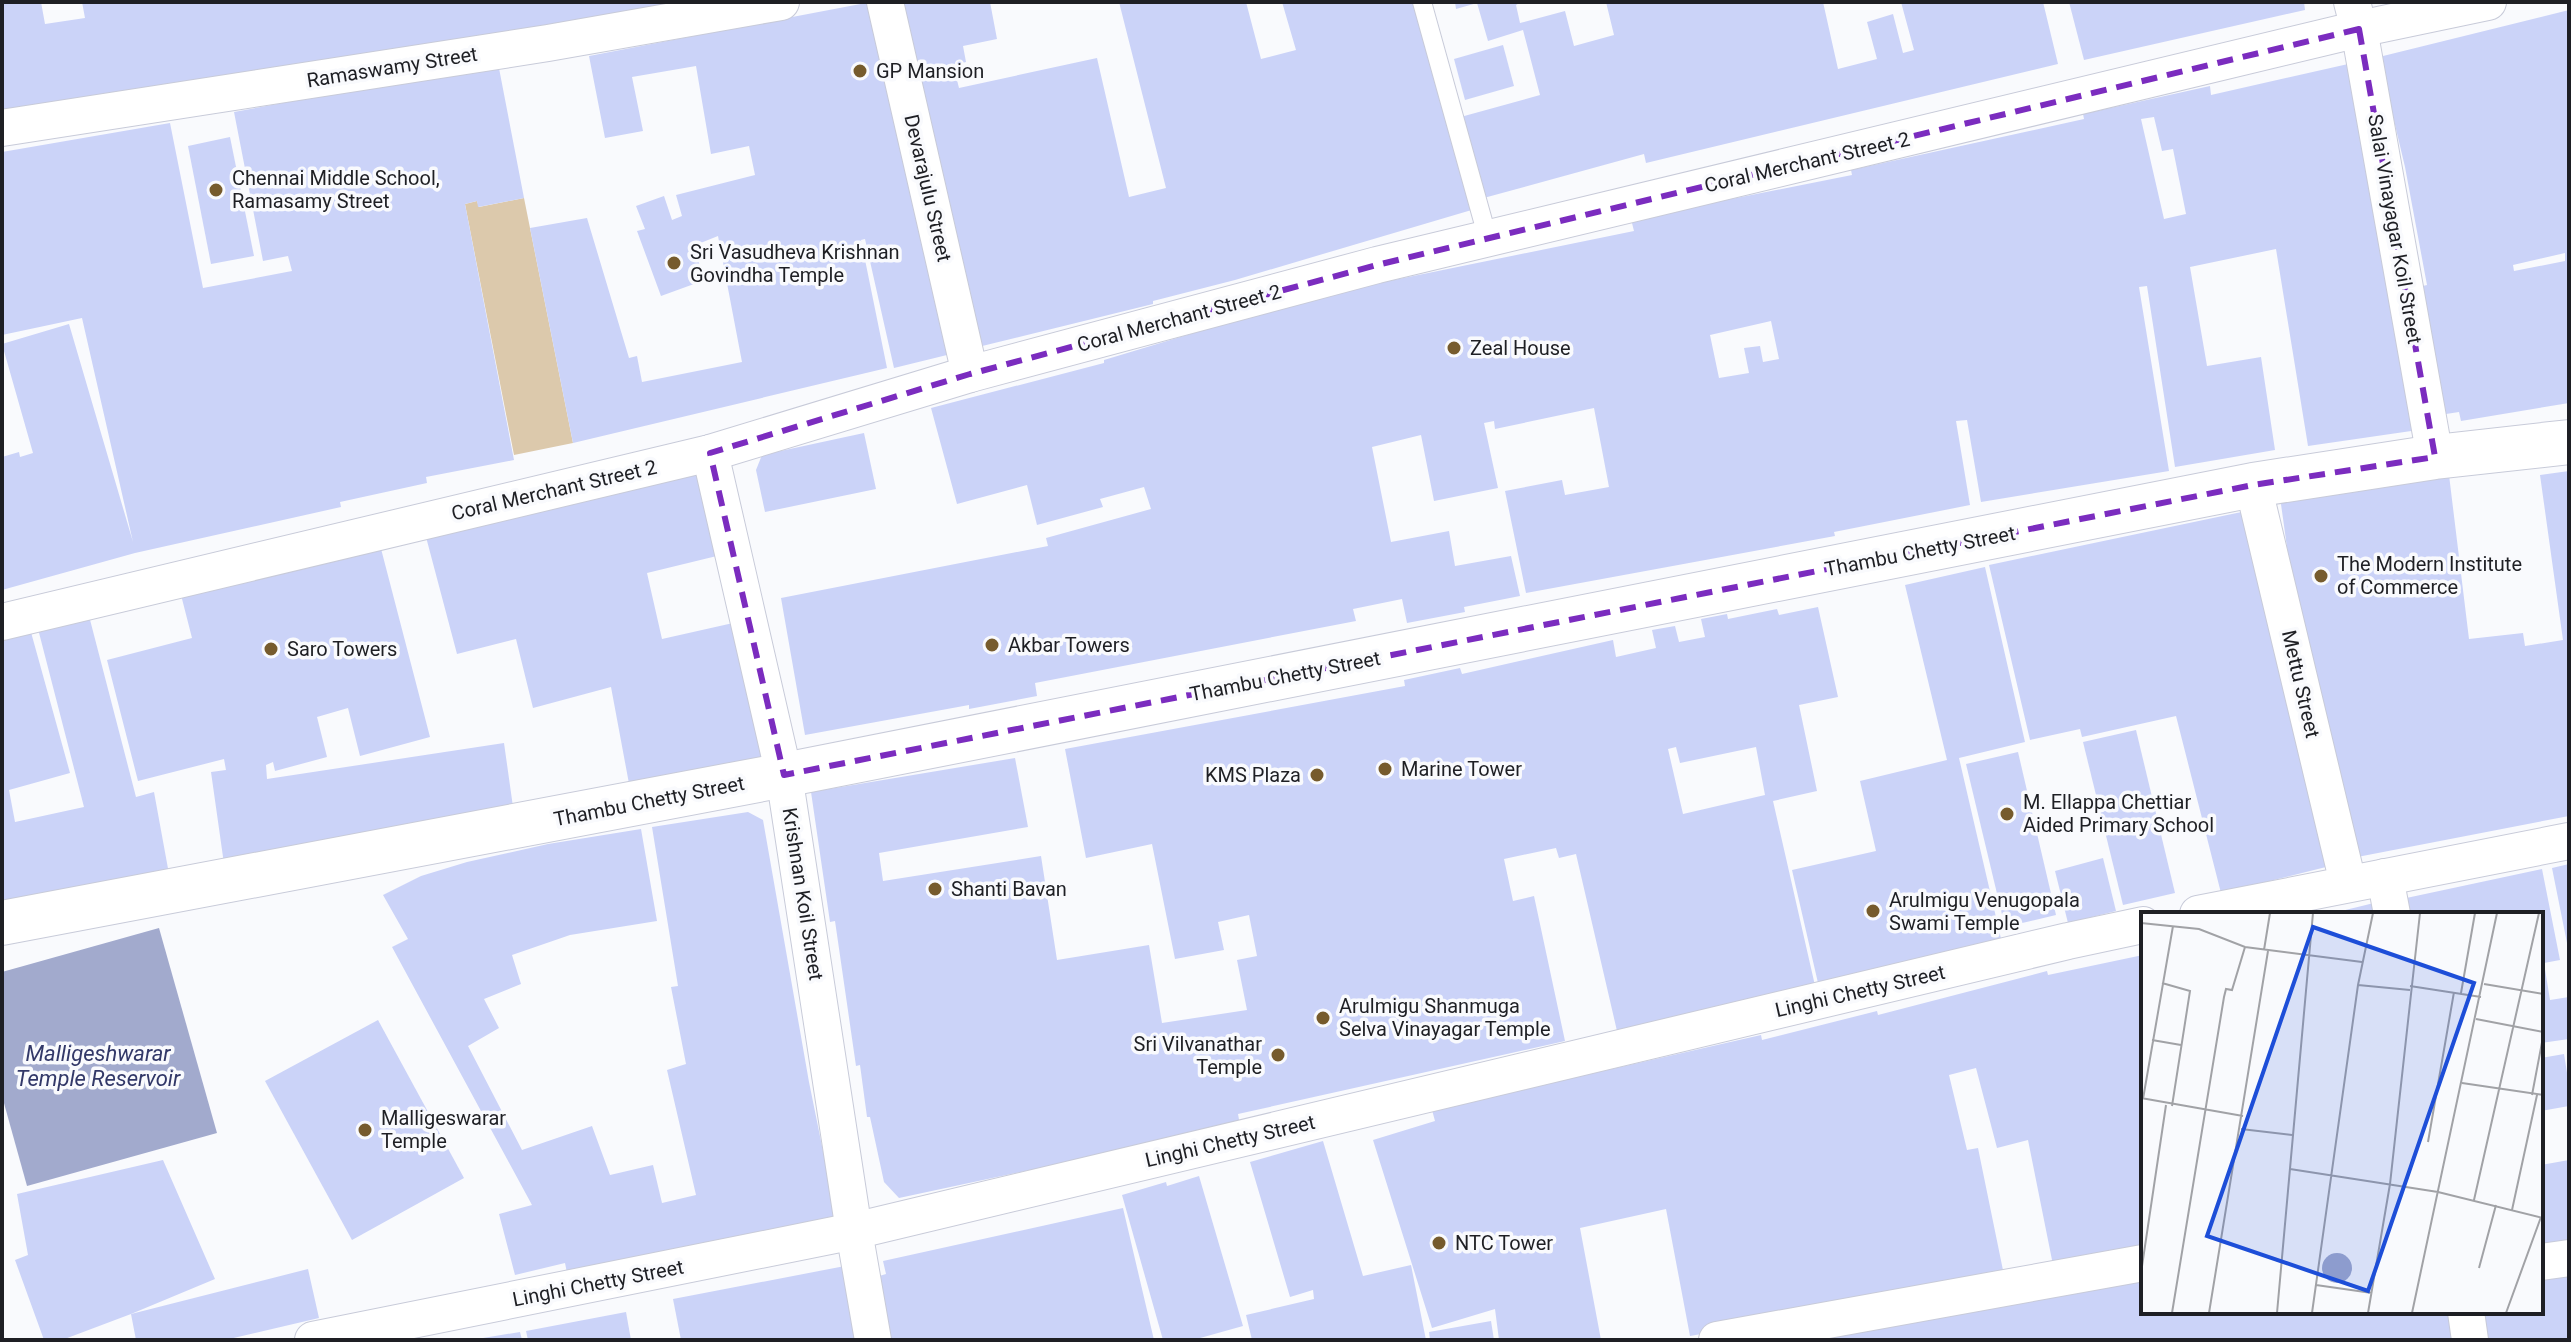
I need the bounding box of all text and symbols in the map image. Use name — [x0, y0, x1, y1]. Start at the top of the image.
street label: Ramaswamy Street — [305, 42, 479, 92]
place label: GP Mansion — [876, 59, 984, 83]
marker: GP Mansion — [851, 62, 869, 80]
street label: Devarajulu Street — [899, 112, 957, 264]
street label: Salai Vinayagar Koil Street — [2363, 112, 2427, 346]
street label: Coral Merchant Street 2 — [1702, 127, 1912, 197]
place label: Chennai Middle School, Ramasamy Street — [232, 166, 440, 213]
marker: Chennai Middle School, Ramasamy Street — [207, 181, 225, 199]
place label: Sri Vasudheva Krishnan Govindha Temple — [690, 240, 900, 287]
marker: Sri Vasudheva Krishnan Govindha Temple — [665, 254, 683, 272]
street label: Coral Merchant Street 2 — [1074, 279, 1284, 357]
place label: Zeal House — [1470, 336, 1571, 360]
marker: Zeal House — [1445, 339, 1463, 357]
street label: Coral Merchant Street 2 — [449, 455, 659, 525]
street label: Thambu Chetty Street — [1823, 521, 2017, 581]
place label: The Modern Institute of Commerce — [2337, 552, 2522, 599]
marker: The Modern Institute of Commerce — [2312, 567, 2330, 585]
street label: Mettu Street — [2277, 628, 2325, 740]
place label: Akbar Towers — [1008, 633, 1130, 657]
marker: Akbar Towers — [983, 636, 1001, 654]
place label: Saro Towers — [287, 637, 397, 661]
marker: Saro Towers — [262, 640, 280, 658]
street label: Thambu Chetty Street — [1188, 646, 1382, 706]
place label: Marine Tower — [1401, 757, 1522, 781]
marker: Marine Tower — [1376, 760, 1394, 778]
place label: KMS Plaza — [1205, 763, 1301, 787]
marker: KMS Plaza — [1308, 766, 1326, 784]
street label: Thambu Chetty Street — [552, 771, 746, 831]
place label: M. Ellappa Chettiar Aided Primary School — [2023, 790, 2214, 837]
marker: M. Ellappa Chettiar Aided Primary School — [1998, 805, 2016, 823]
street label: Krishnan Koil Street — [777, 806, 829, 982]
place label: Shanti Bavan — [951, 877, 1067, 901]
marker: Shanti Bavan — [926, 880, 944, 898]
place label: Arulmigu Venugopala Swami Temple — [1889, 888, 2080, 935]
marker: Arulmigu Venugopala Swami Temple — [1864, 902, 1882, 920]
inset map — [2141, 912, 2543, 1314]
street label: Linghi Chetty Street — [1773, 960, 1947, 1022]
place label: Arulmigu Shanmuga Selva Vinayagar Temple — [1339, 994, 1551, 1041]
marker: Arulmigu Shanmuga Selva Vinayagar Temple — [1314, 1009, 1332, 1027]
place label: Sri Vilvanathar Temple — [1134, 1032, 1262, 1079]
water label: Malligeshwarar Temple Reservoir — [16, 1041, 181, 1091]
marker: Sri Vilvanathar Temple — [1269, 1046, 1287, 1064]
place label: Malligeswarar Temple — [381, 1106, 506, 1153]
street label: Linghi Chetty Street — [1143, 1110, 1317, 1172]
marker: Malligeswarar Temple — [356, 1121, 374, 1139]
place label: NTC Tower — [1455, 1231, 1553, 1255]
marker: NTC Tower — [1430, 1234, 1448, 1252]
street label: Linghi Chetty Street — [510, 1255, 686, 1311]

